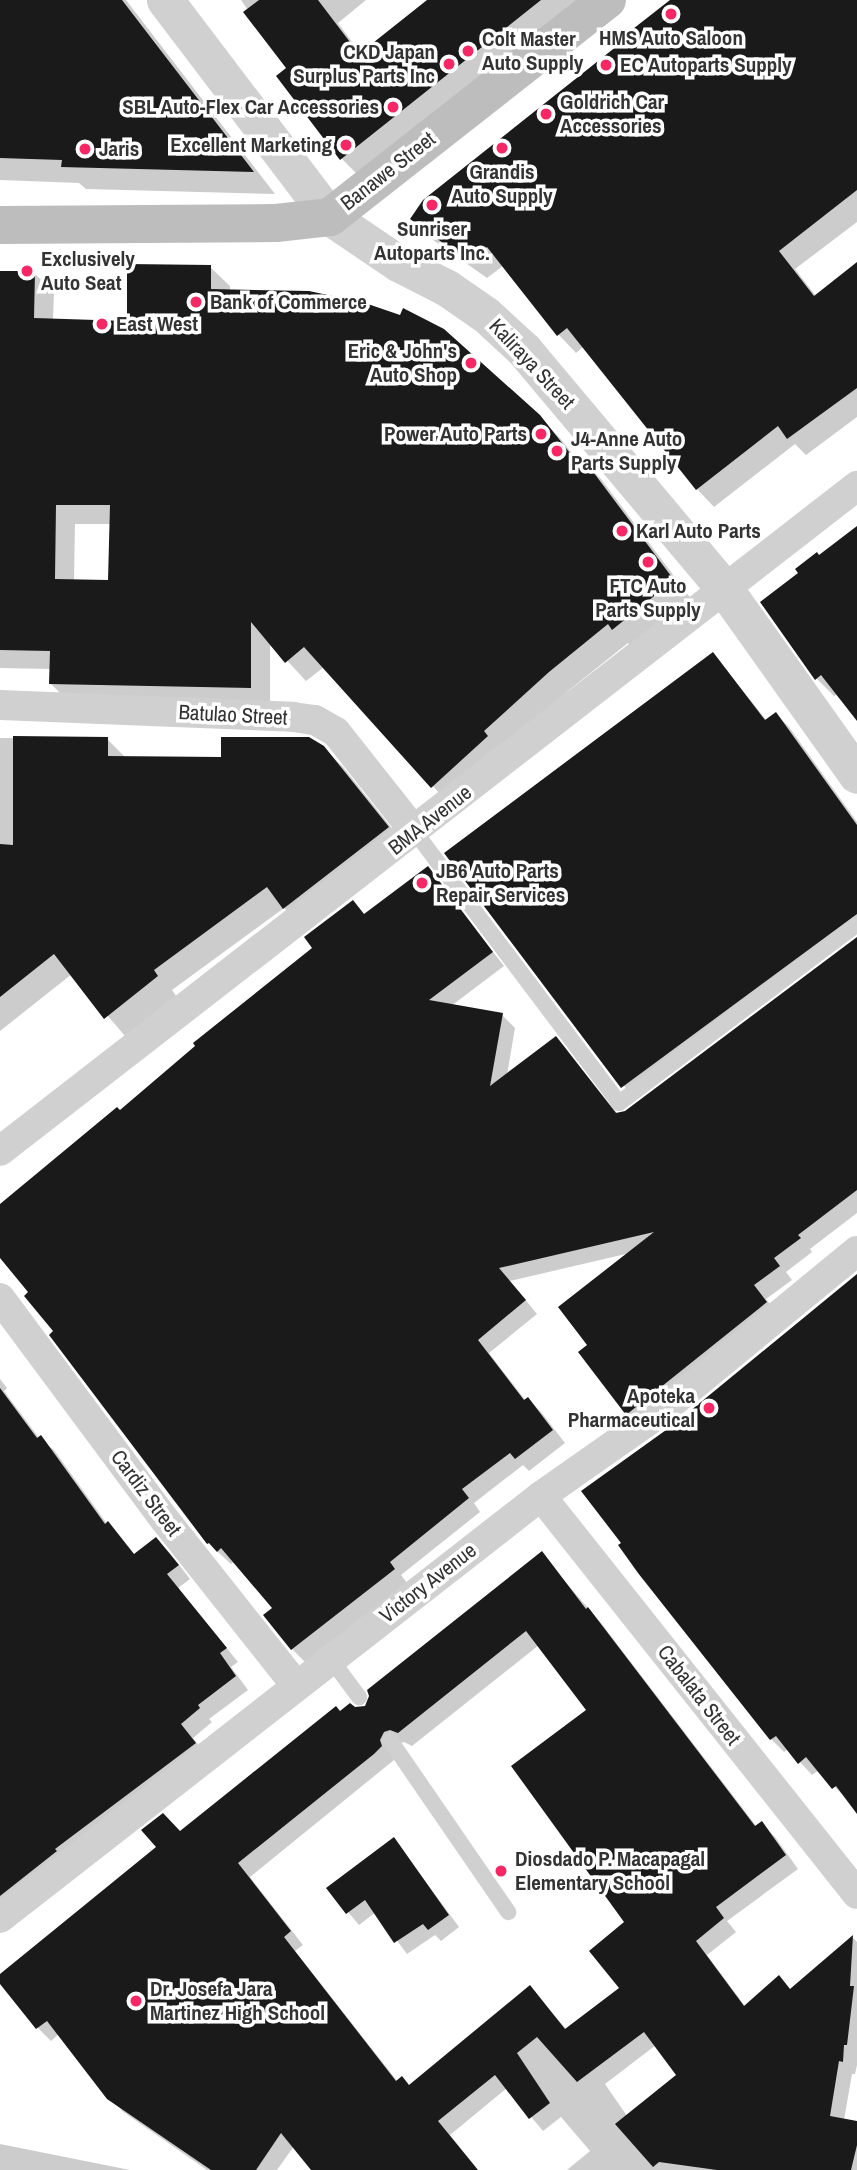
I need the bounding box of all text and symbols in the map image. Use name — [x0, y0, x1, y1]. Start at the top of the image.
marker: HMS Auto Saloon — [663, 6, 679, 22]
place label: HMS Auto Saloon — [599, 25, 743, 51]
place label: Colt Master Auto Supply — [482, 26, 583, 76]
place label: CKD Japan Surplus Parts Inc — [293, 39, 435, 89]
marker: Colt Master Auto Supply — [460, 43, 476, 59]
place label: EC Autoparts Supply — [620, 52, 792, 78]
marker: CKD Japan Surplus Parts Inc — [441, 56, 457, 72]
marker: EC Autoparts Supply — [598, 57, 614, 73]
place label: Goldrich Car Accessories — [560, 89, 664, 139]
place label: SBL Auto-Flex Car Accessories — [121, 94, 379, 120]
marker: SBL Auto-Flex Car Accessories — [385, 99, 401, 115]
marker: Goldrich Car Accessories — [538, 106, 554, 122]
street label: Banawe Street — [336, 126, 440, 216]
place label: Excellent Marketing — [170, 132, 332, 158]
place label: Jaris — [99, 136, 139, 162]
marker: Excellent Marketing — [338, 137, 354, 153]
marker: Grandis Auto Supply — [494, 140, 510, 156]
marker: Jaris — [77, 141, 93, 157]
place label: Grandis Auto Supply — [451, 159, 553, 209]
marker: Sunriser Autoparts Inc. — [424, 197, 440, 213]
place label: Sunriser Autoparts Inc. — [374, 216, 490, 266]
place label: Exclusively Auto Seat — [41, 246, 135, 296]
marker: Exclusively Auto Seat — [19, 263, 35, 279]
place label: Bank of Commerce — [210, 289, 367, 315]
marker: Bank of Commerce — [188, 294, 204, 310]
place label: East West — [116, 311, 198, 337]
street label: Kaliraya Street — [484, 314, 580, 414]
marker: East West — [94, 316, 110, 332]
place label: Eric & John's Auto Shop — [348, 338, 457, 388]
marker: Eric & John's Auto Shop — [463, 355, 479, 371]
place label: Power Auto Parts — [383, 421, 527, 447]
marker: Power Auto Parts — [533, 426, 549, 442]
place label: J4-Anne Auto Parts Supply — [571, 426, 683, 476]
marker: J4-Anne Auto Parts Supply — [549, 443, 565, 459]
place label: Karl Auto Parts — [636, 518, 761, 544]
marker: Karl Auto Parts — [614, 523, 630, 539]
marker: FTC Auto Parts Supply — [640, 554, 656, 570]
place label: FTC Auto Parts Supply — [595, 573, 701, 623]
street label: Batulao Street — [178, 700, 288, 730]
street label: BMA Avenue — [383, 779, 477, 861]
place label: JB6 Auto Parts Repair Services — [436, 858, 565, 908]
marker: JB6 Auto Parts Repair Services — [414, 875, 430, 891]
place label: Apoteka Pharmaceutical — [568, 1383, 695, 1433]
marker: Apoteka Pharmaceutical — [701, 1400, 717, 1416]
street label: Cardiz Street — [105, 1445, 187, 1541]
street label: Victory Avenue — [374, 1537, 482, 1629]
street label: Cabalata Street — [652, 1640, 746, 1750]
place label: Diosdado P. Macapagal Elementary School — [515, 1846, 705, 1896]
marker: Diosdado P. Macapagal Elementary School — [493, 1863, 509, 1879]
place label: Dr. Josefa Jara Martinez High School — [150, 1976, 325, 2026]
marker: Dr. Josefa Jara Martinez High School — [128, 1993, 144, 2009]

